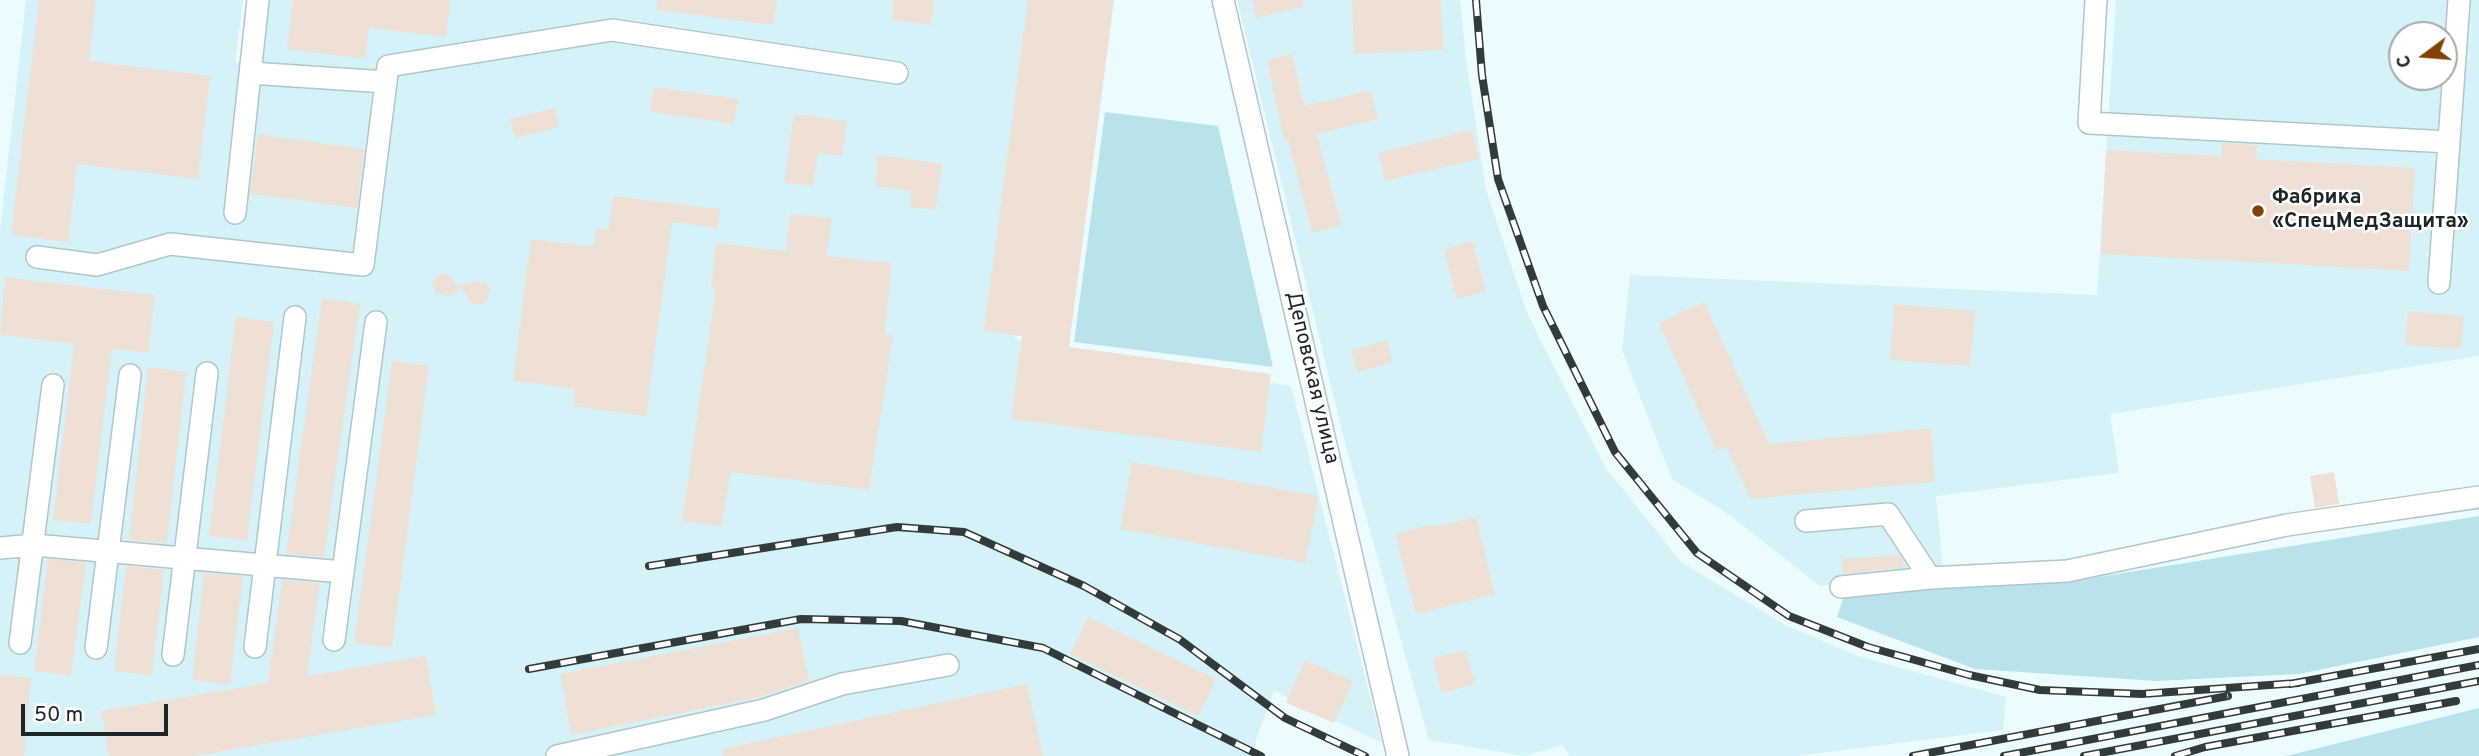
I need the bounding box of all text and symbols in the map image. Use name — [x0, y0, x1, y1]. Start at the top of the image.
north arrow — [2388, 21, 2458, 91]
text: С — [2392, 52, 2418, 70]
place label: Фабрика «СпецМедЗащита» — [2272, 186, 2469, 236]
marker: Фабрика «СпецМедЗащита» — [2250, 203, 2266, 219]
street label: Деповская улица — [1279, 289, 1343, 467]
scale bar — [24, 690, 172, 734]
text: 50 m — [34, 702, 83, 729]

